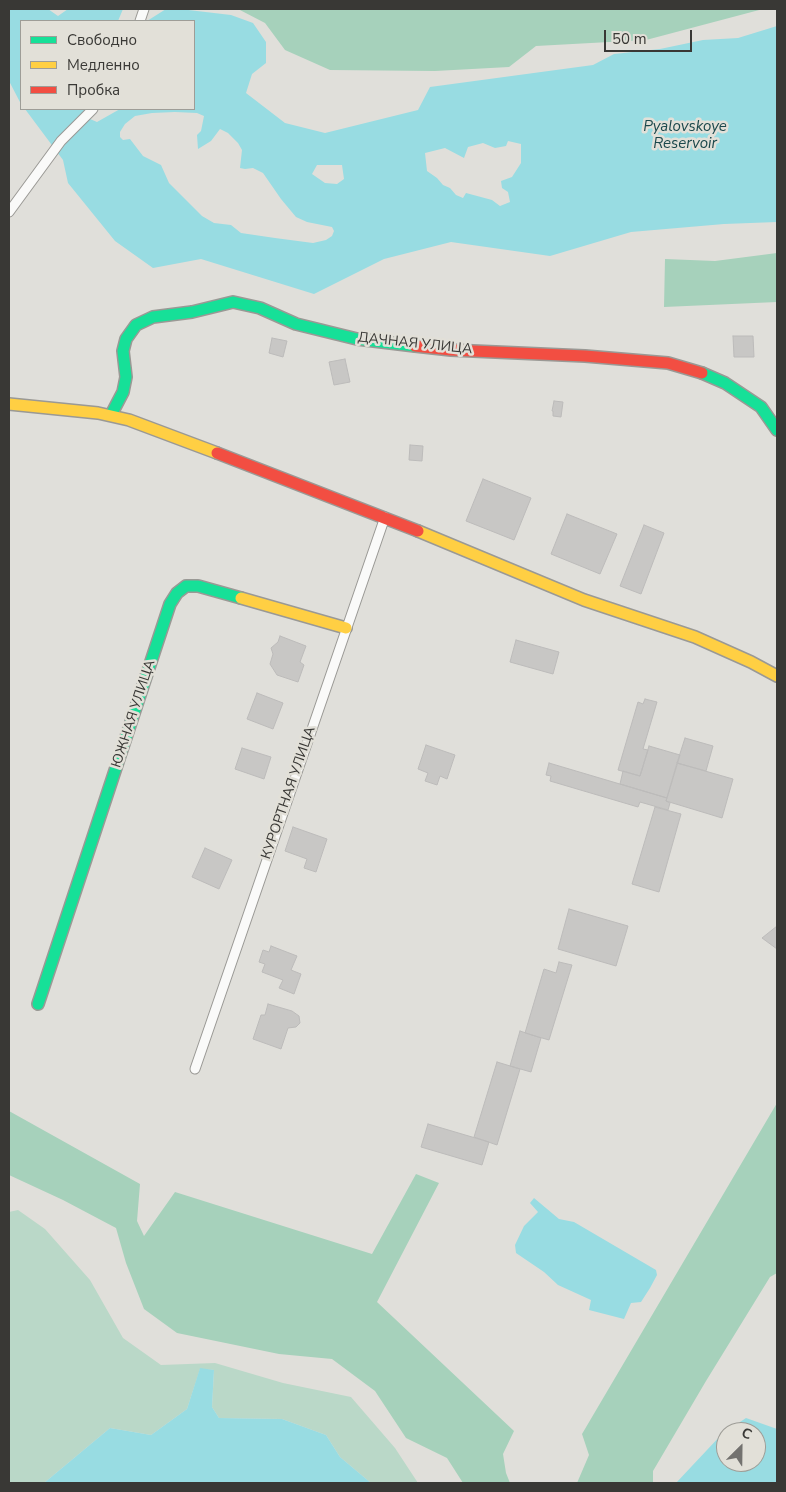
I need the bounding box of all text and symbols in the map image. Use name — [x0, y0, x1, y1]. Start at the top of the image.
legend — [20, 20, 195, 110]
scale bar — [606, 20, 694, 52]
text: 50 m — [612, 29, 647, 49]
text: Свободно — [67, 30, 137, 50]
text: Медленно — [67, 55, 140, 75]
text: Пробка — [67, 80, 120, 100]
water label: Pyalovskoye Reservoir — [643, 118, 727, 153]
street label: ДАЧНАЯ УЛИЦА — [357, 330, 473, 358]
street label: ЮЖНАЯ УЛИЦА — [109, 658, 159, 770]
street label: КУРОРТНАЯ УЛИЦА — [258, 724, 320, 862]
north arrow — [716, 1422, 766, 1472]
text: С — [739, 1423, 755, 1444]

